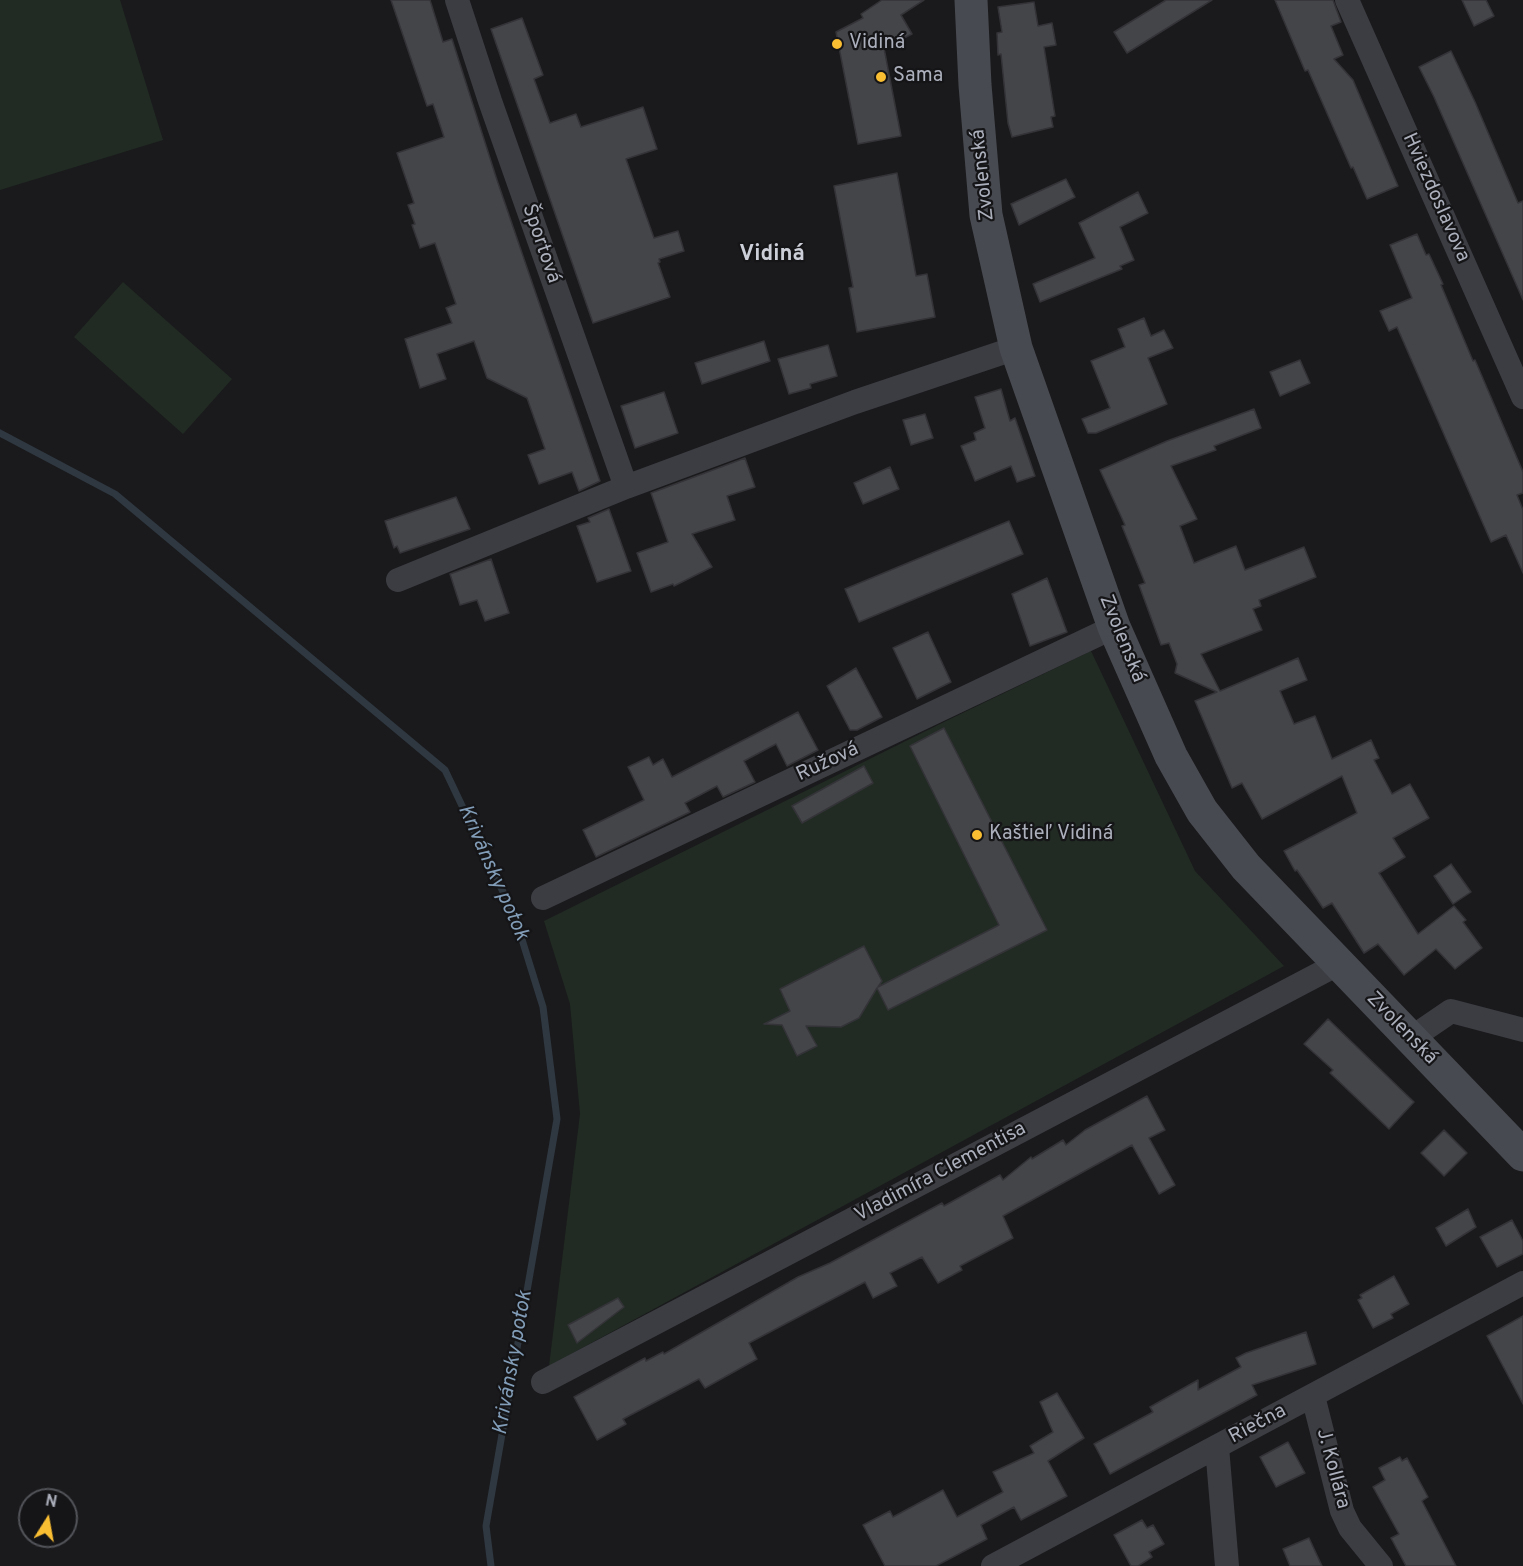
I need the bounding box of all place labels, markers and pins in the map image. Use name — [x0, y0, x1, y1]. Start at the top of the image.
place label: Vidiná — [849, 32, 905, 56]
marker: Vidiná — [830, 37, 844, 51]
place label: Sama — [893, 65, 943, 89]
marker: Sama — [874, 70, 888, 84]
place label: Kaštieľ Vidiná — [989, 823, 1113, 847]
marker: Kaštieľ Vidiná — [970, 828, 984, 842]

